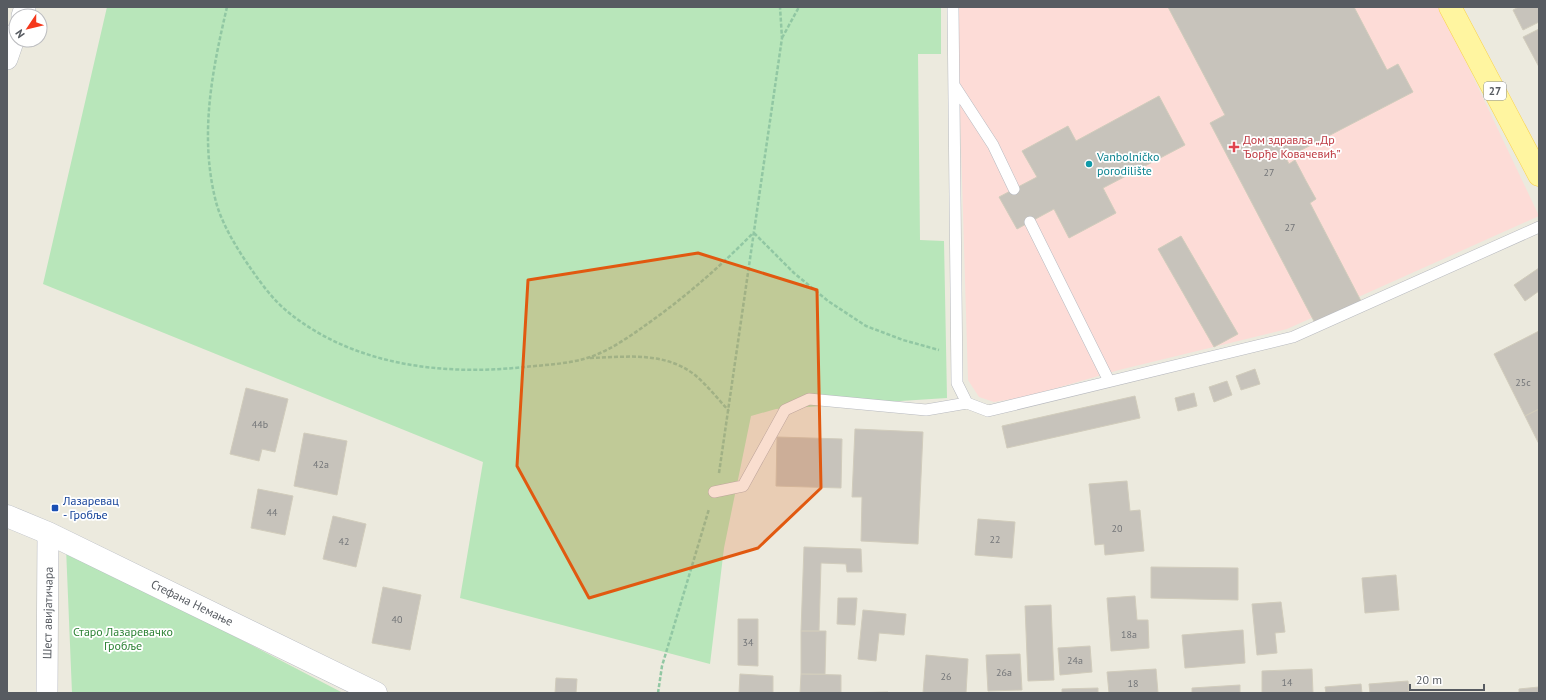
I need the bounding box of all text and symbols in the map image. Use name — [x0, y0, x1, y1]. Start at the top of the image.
north arrow — [8, 8, 48, 48]
text: N — [12, 27, 28, 41]
road number: 27 — [1484, 82, 1506, 100]
place label: Дом здравља „Др Ђорђе Ковачевић” — [1243, 132, 1341, 161]
marker: Дом здравља „Др Ђорђе Ковачевић” — [1228, 141, 1240, 153]
place label: Vanbolničko porodilište — [1096, 149, 1159, 178]
marker: Vanbolničko porodilište — [1084, 159, 1094, 169]
house number: 27 — [1264, 166, 1274, 179]
house number: 27 — [1285, 221, 1295, 234]
house number: 25c — [1515, 376, 1531, 389]
house number: 44b — [252, 418, 268, 431]
house number: 42a — [313, 458, 329, 471]
place label: Лазаревац - Гробље — [62, 493, 119, 522]
marker: Лазаревац - Гробље — [50, 503, 60, 513]
house number: 44 — [267, 506, 278, 519]
house number: 20 — [1112, 522, 1123, 535]
house number: 22 — [990, 533, 1000, 546]
house number: 42 — [339, 535, 349, 548]
street label: Шест авијатичара — [39, 567, 56, 659]
street label: Стефана Немање — [149, 576, 236, 629]
house number: 40 — [392, 613, 403, 626]
park label: Старо Лазаревачко Гробље — [73, 624, 173, 653]
house number: 18a — [1121, 628, 1137, 641]
house number: 34 — [743, 636, 754, 649]
house number: 24a — [1067, 654, 1083, 667]
house number: 26a — [996, 666, 1012, 679]
scale bar — [1410, 666, 1484, 692]
house number: 26 — [941, 670, 951, 683]
text: 20 m — [1416, 672, 1442, 687]
house number: 14 — [1282, 676, 1293, 689]
house number: 18 — [1128, 677, 1138, 690]

